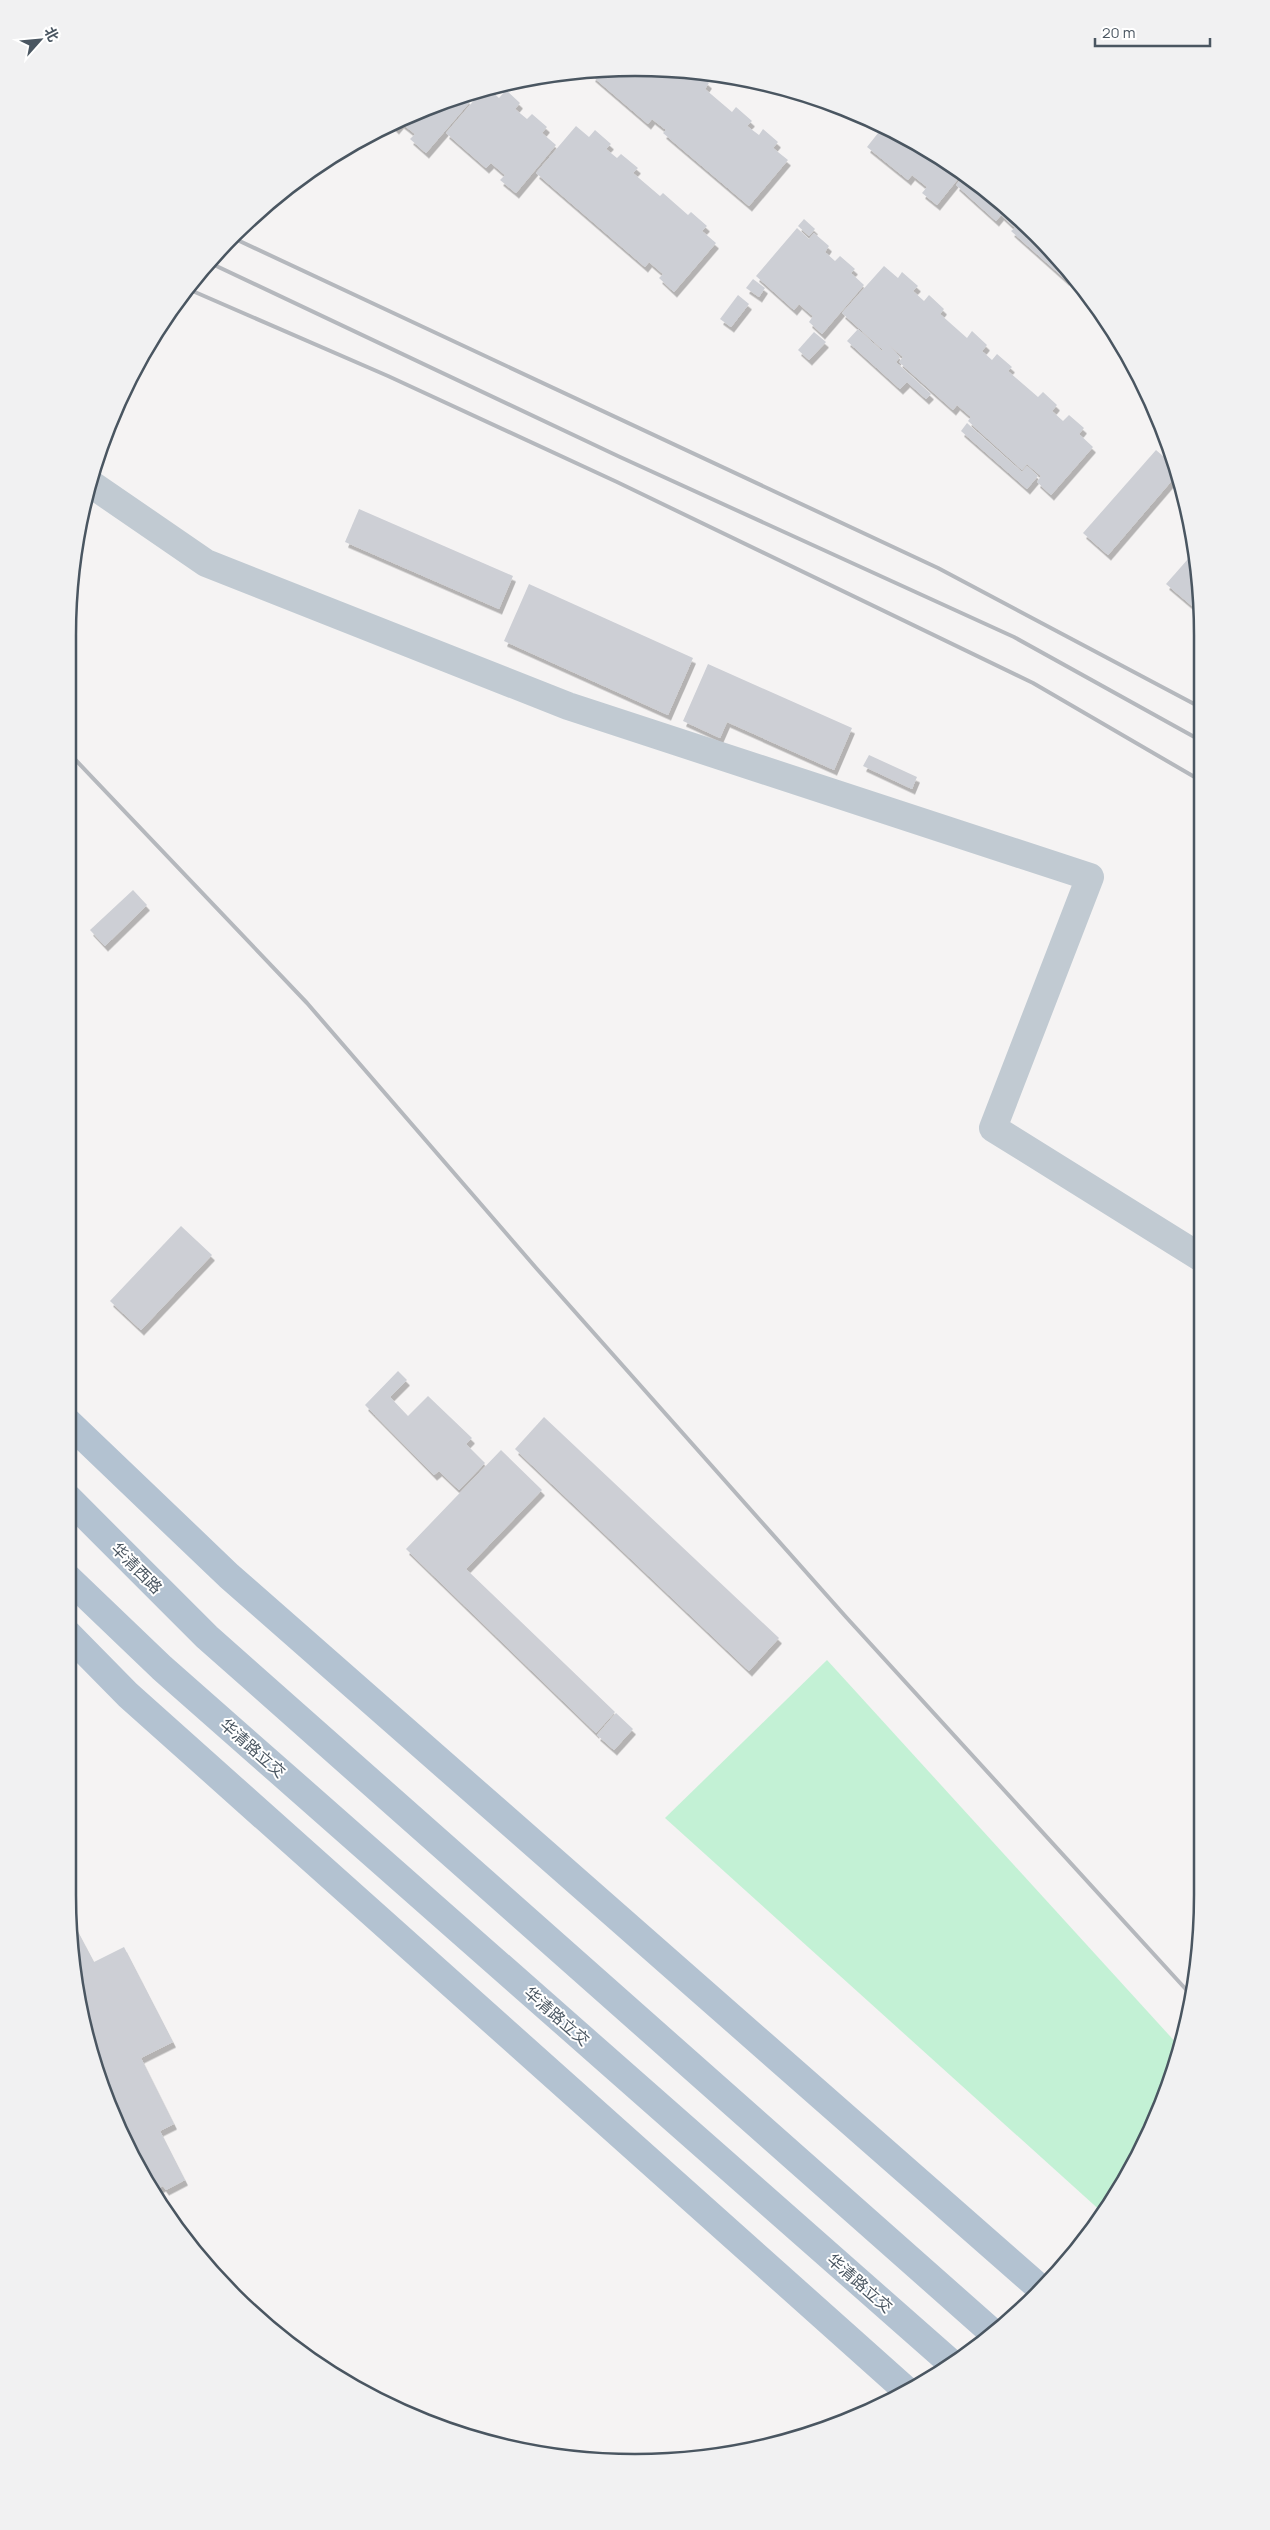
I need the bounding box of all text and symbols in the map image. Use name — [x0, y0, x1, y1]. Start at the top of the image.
north arrow — [15, 15, 65, 65]
scale bar — [1095, 15, 1210, 47]
text: 20 m — [1102, 22, 1135, 43]
text: 北 — [40, 23, 64, 44]
street label: 华清西路 — [107, 1538, 167, 1598]
street label: 华清路立交 — [216, 1713, 290, 1783]
street label: 华清路立交 — [520, 1981, 594, 2051]
street label: 华清路立交 — [823, 2248, 897, 2318]

